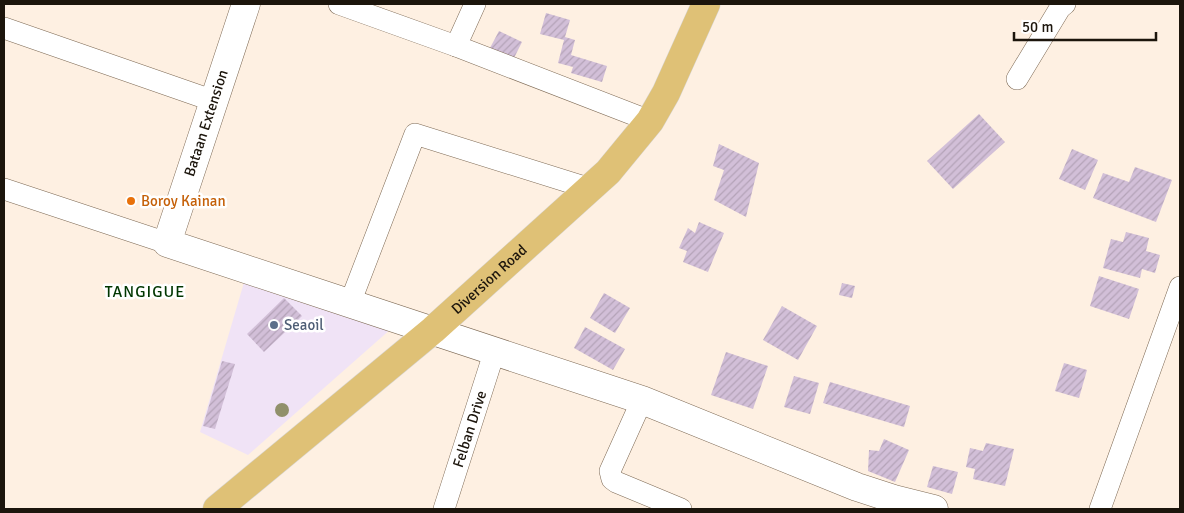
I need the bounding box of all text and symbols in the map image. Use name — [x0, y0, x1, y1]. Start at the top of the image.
scale bar — [1014, 10, 1156, 42]
text: 50 m — [1022, 18, 1053, 36]
street label: Bataan Extension — [180, 67, 232, 179]
place label: Boroy Kainan — [141, 192, 226, 210]
marker: Boroy Kainan — [125, 195, 137, 207]
street label: Diversion Road — [448, 241, 531, 318]
district label: TANGIGUE — [105, 282, 185, 302]
place label: Seaoil — [284, 316, 324, 334]
marker: Seaoil — [268, 319, 280, 331]
street label: Felban Drive — [449, 388, 490, 470]

